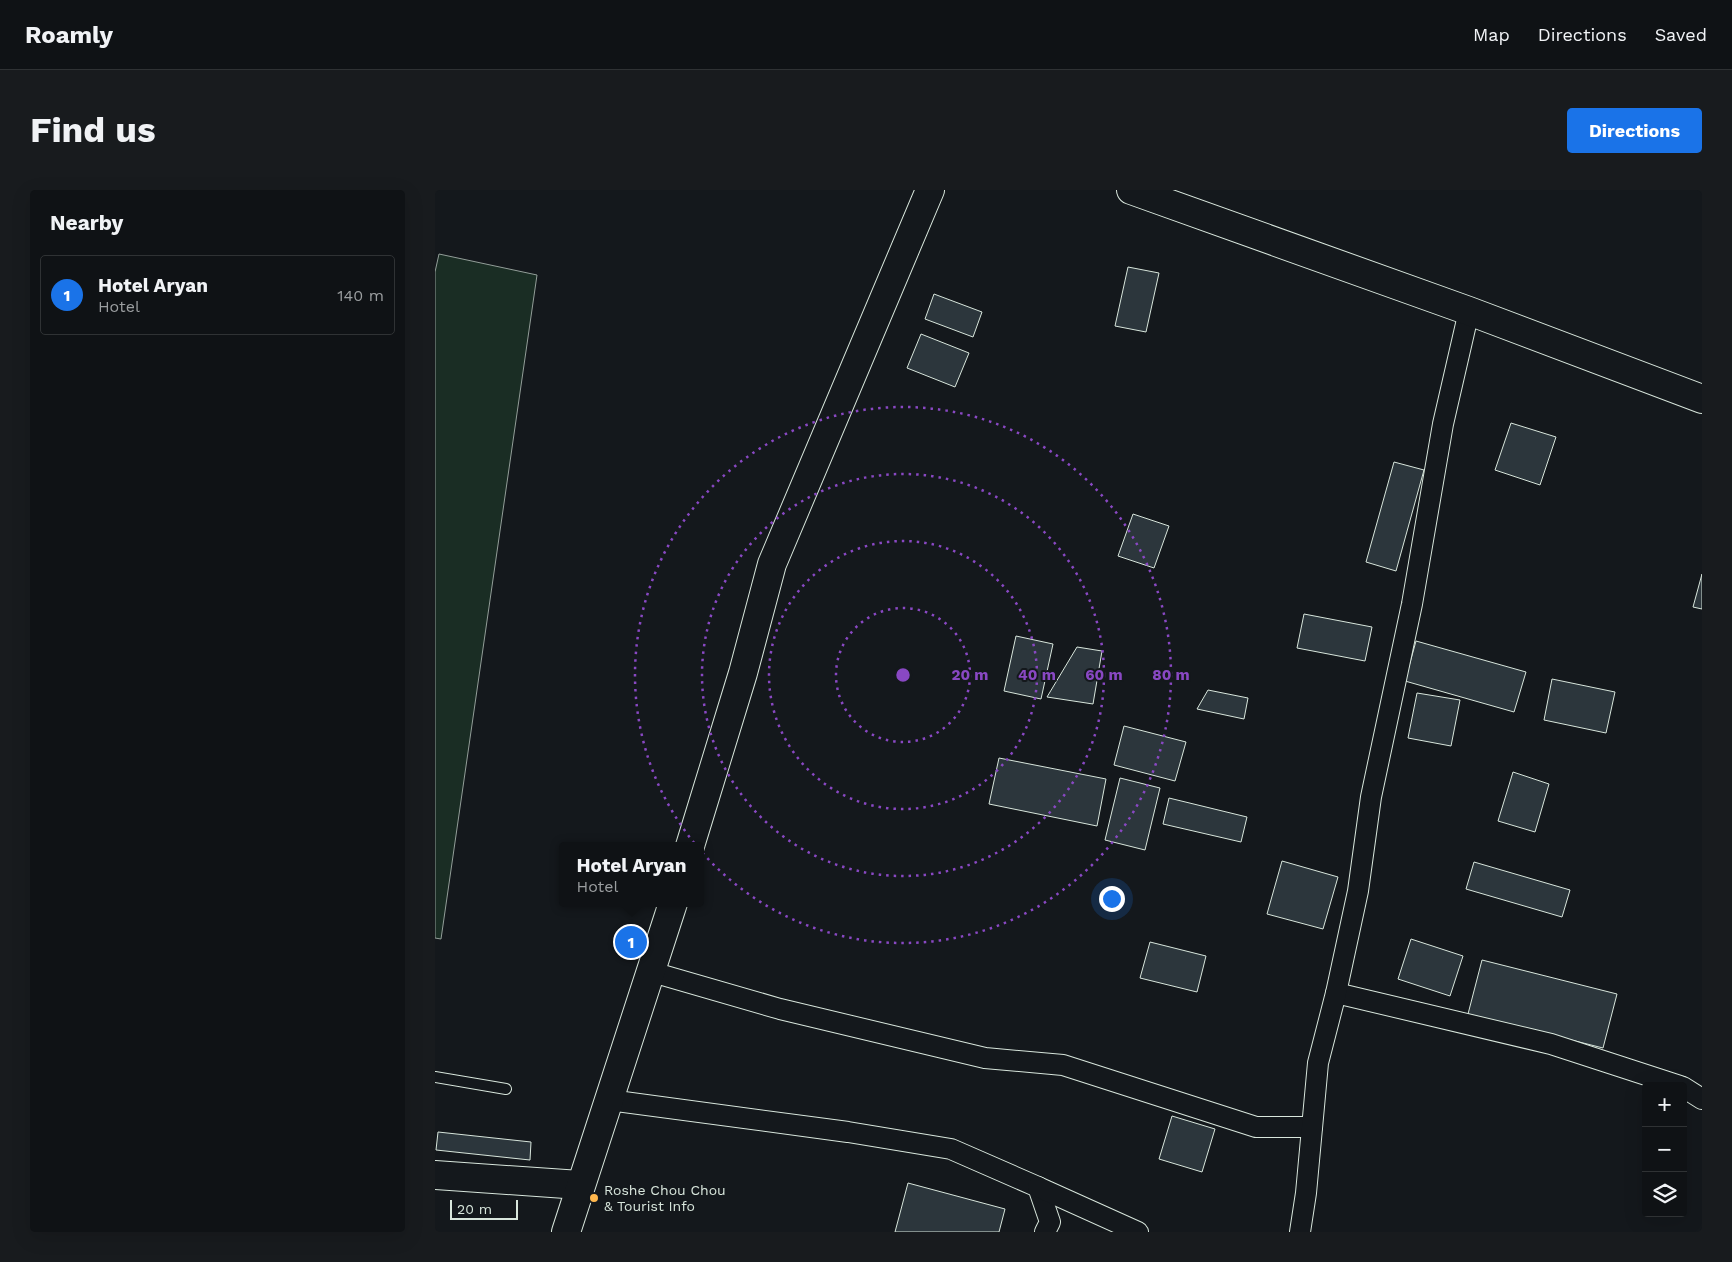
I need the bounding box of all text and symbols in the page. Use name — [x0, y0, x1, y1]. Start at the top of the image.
text: Roamly — [25, 21, 113, 49]
text: Map — [1473, 24, 1510, 45]
text: Directions — [1538, 24, 1627, 45]
text: Saved — [1655, 24, 1707, 45]
button: Directions — [1567, 108, 1702, 153]
text: Find us — [30, 109, 156, 151]
text: Nearby — [50, 210, 123, 235]
text: Hotel Aryan — [98, 274, 208, 297]
text: 1 — [64, 286, 70, 305]
text: 140 m — [337, 286, 384, 305]
text: Hotel — [98, 297, 140, 316]
centre of rings — [894, 666, 912, 684]
text: 20 m — [951, 666, 989, 684]
text: 40 m — [1018, 666, 1056, 684]
text: 60 m — [1085, 666, 1123, 684]
text: 80 m — [1152, 666, 1190, 684]
popup — [559, 842, 704, 907]
text: Hotel Aryan — [577, 854, 686, 877]
text: Hotel — [577, 877, 618, 896]
your location — [1099, 886, 1125, 912]
pin: 1 — [615, 923, 647, 961]
map controls — [1642, 1082, 1687, 1217]
button: + — [1642, 1082, 1687, 1127]
button: − — [1642, 1127, 1687, 1172]
button: layers — [1642, 1172, 1687, 1217]
place label: Roshe Chou Chou & Tourist Info — [604, 1182, 726, 1214]
marker: Roshe Chou Chou & Tourist Info — [588, 1192, 600, 1204]
scale bar — [450, 1197, 517, 1220]
text: 20 m — [457, 1201, 492, 1217]

